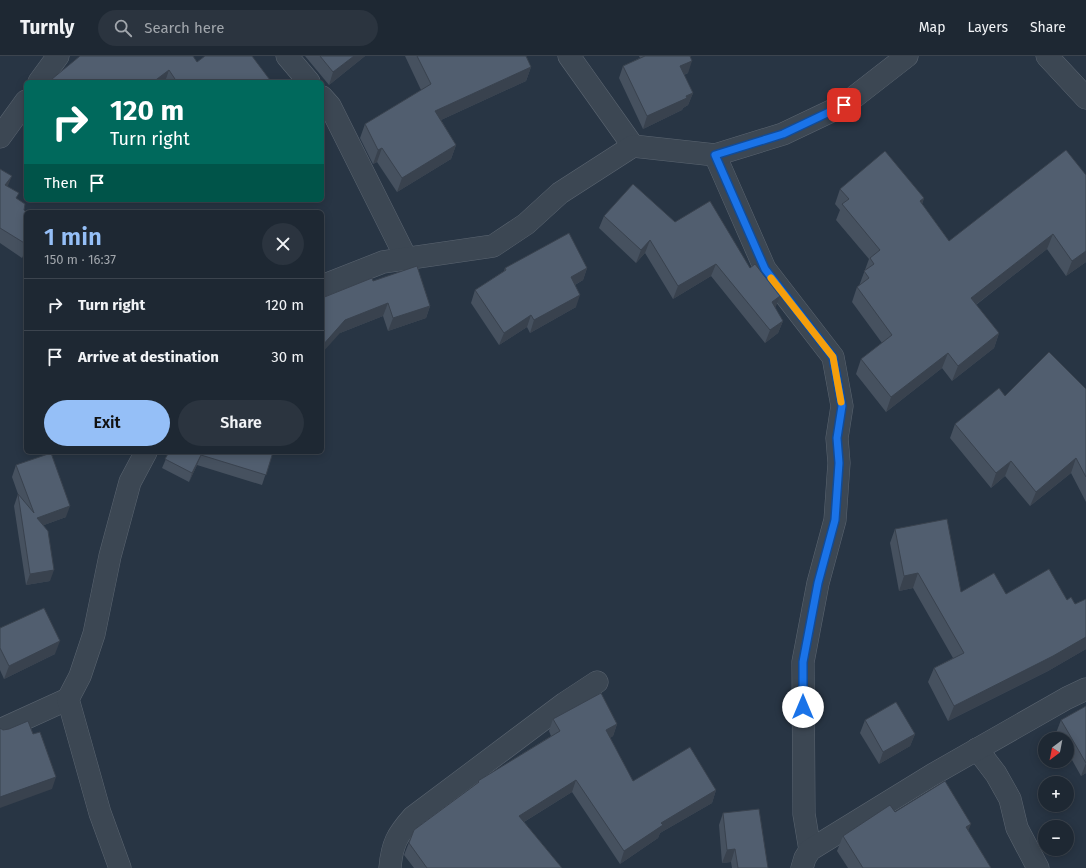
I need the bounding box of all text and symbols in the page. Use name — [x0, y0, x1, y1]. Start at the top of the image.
search box — [98, 10, 378, 46]
text: Turnly — [20, 16, 74, 39]
icon: search — [112, 17, 134, 39]
text: Search here — [144, 19, 224, 37]
text: Map — [919, 19, 945, 36]
text: Layers — [967, 19, 1008, 36]
text: Share — [1030, 19, 1066, 36]
pin — [827, 88, 861, 122]
text: 120 m — [110, 94, 184, 127]
icon: arrive — [833, 94, 855, 116]
icon: right — [44, 96, 96, 148]
text: Turn right — [110, 128, 190, 150]
icon: arrive — [86, 172, 108, 194]
text: Then — [44, 174, 78, 192]
text: 1 min — [44, 223, 102, 251]
button: close — [262, 223, 304, 265]
text: 150 m · 16:37 — [44, 252, 116, 267]
icon: right — [44, 294, 66, 316]
text: Turn right — [78, 296, 145, 314]
text: 120 m — [265, 296, 304, 314]
icon: arrive — [44, 346, 66, 368]
text: Arrive at destination — [78, 348, 219, 366]
text: 30 m — [271, 348, 304, 366]
button: Exit — [44, 400, 170, 446]
button: Share — [178, 400, 304, 446]
position arrow — [782, 686, 824, 728]
north arrow — [1038, 732, 1074, 768]
map controls — [1038, 732, 1074, 856]
button: + — [1038, 776, 1074, 812]
button: − — [1038, 820, 1074, 856]

